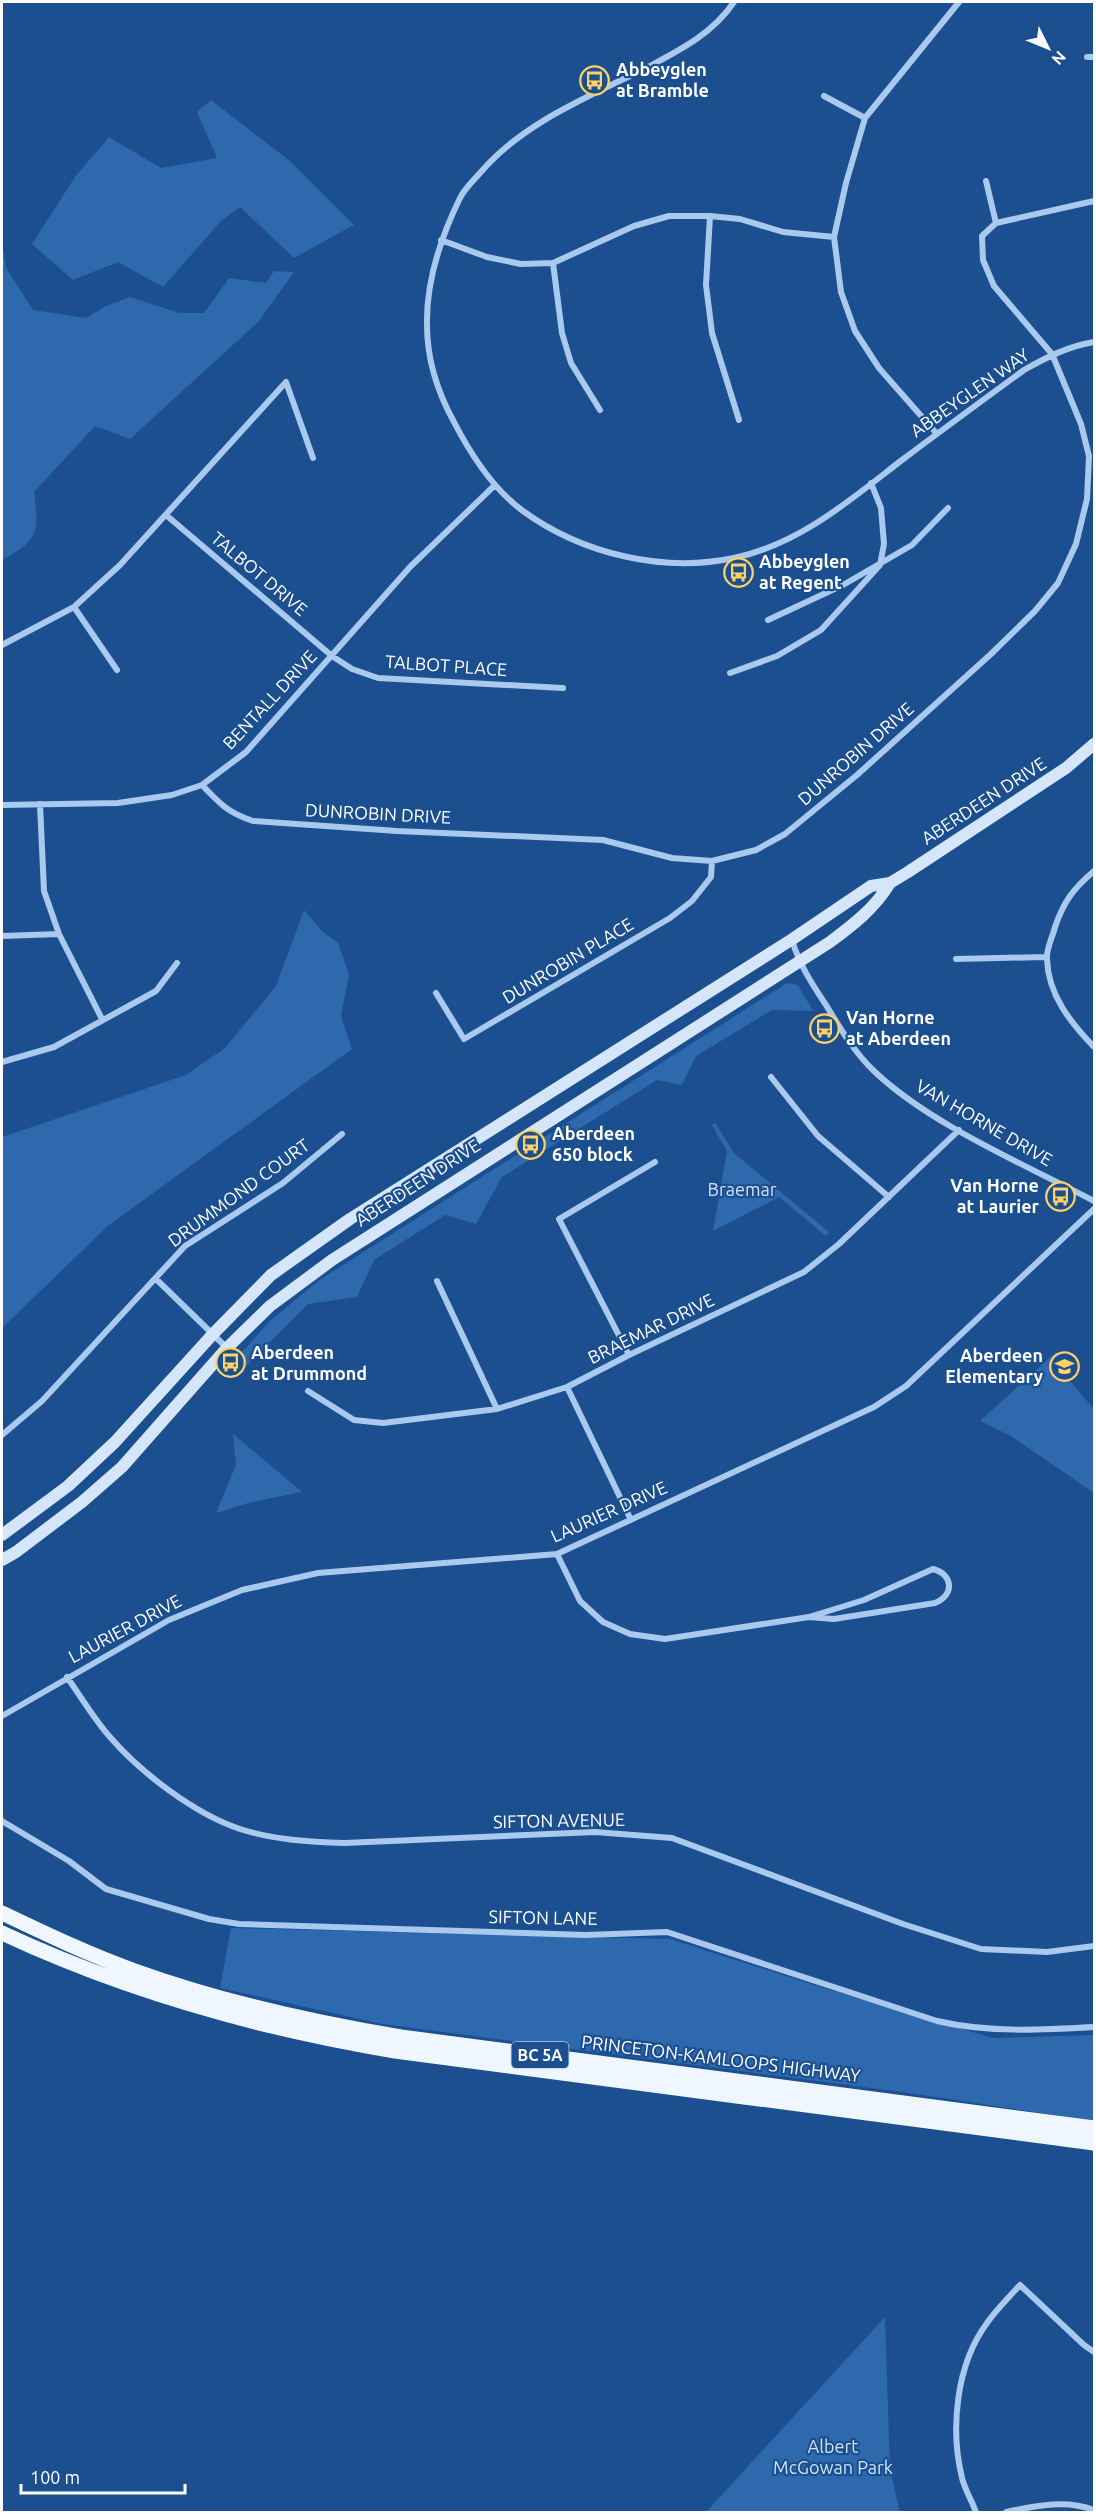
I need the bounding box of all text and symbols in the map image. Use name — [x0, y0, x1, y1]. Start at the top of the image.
north arrow — [1018, 18, 1078, 78]
text: N — [1048, 48, 1070, 69]
place label: Abbeyglen at Bramble — [616, 59, 709, 100]
bus stop icon: Abbeyglen at Bramble — [579, 64, 611, 96]
street label: ABBEYGLEN WAY — [906, 344, 1033, 441]
street label: TALBOT DRIVE — [208, 527, 312, 619]
place label: Abbeyglen at Regent — [759, 551, 850, 592]
bus stop icon: Abbeyglen at Regent — [722, 556, 754, 588]
street label: BENTALL DRIVE — [218, 646, 320, 753]
street label: TALBOT PLACE — [384, 651, 508, 679]
street label: DUNROBIN DRIVE — [794, 698, 917, 809]
street label: ABERDEEN DRIVE — [917, 752, 1049, 848]
street label: DUNROBIN DRIVE — [305, 799, 452, 827]
street label: DUNROBIN PLACE — [498, 913, 637, 1007]
place label: Van Horne at Aberdeen — [846, 1007, 951, 1048]
bus stop icon: Van Horne at Aberdeen — [809, 1012, 841, 1044]
street label: VAN HORNE DRIVE — [913, 1075, 1056, 1169]
place label: Aberdeen 650 block — [552, 1123, 635, 1164]
bus stop icon: Aberdeen 650 block — [515, 1128, 547, 1160]
street label: DRUMMOND COURT — [164, 1134, 313, 1250]
street label: ABERDEEN DRIVE — [351, 1134, 483, 1230]
place label: Van Horne at Laurier — [950, 1175, 1040, 1216]
park label: Braemar — [707, 1179, 777, 1199]
bus stop icon: Van Horne at Laurier — [1044, 1180, 1076, 1212]
street label: BRAEMAR DRIVE — [584, 1289, 717, 1367]
place label: Aberdeen at Drummond — [251, 1342, 367, 1383]
place label: Aberdeen Elementary — [945, 1345, 1043, 1386]
bus stop icon: Aberdeen at Drummond — [214, 1347, 246, 1379]
school or university icon: Aberdeen Elementary — [1048, 1350, 1080, 1382]
street label: LAURIER DRIVE — [547, 1477, 670, 1546]
street label: LAURIER DRIVE — [65, 1590, 184, 1666]
street label: SIFTON AVENUE — [493, 1809, 625, 1831]
street label: SIFTON LANE — [488, 1906, 598, 1928]
street label: PRINCETON-KAMLOOPS HIGHWAY — [580, 2031, 862, 2085]
road number: BC 5A — [512, 2042, 568, 2068]
park label: Albert McGowan Park — [773, 2436, 893, 2477]
scale bar — [21, 2457, 184, 2495]
text: 100 m — [30, 2467, 80, 2487]

